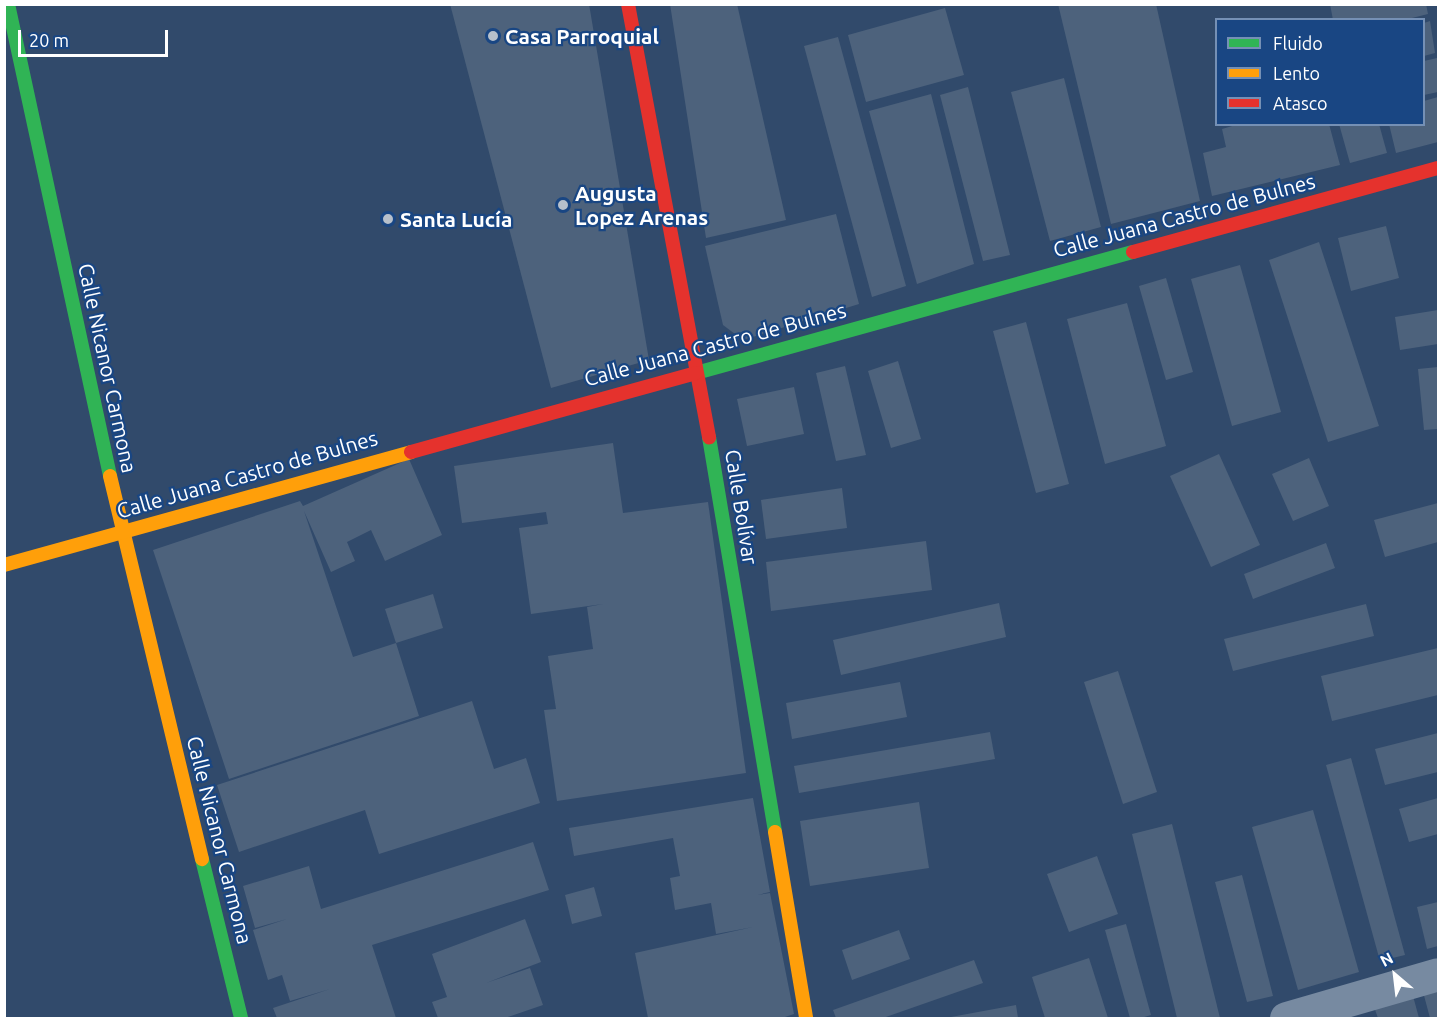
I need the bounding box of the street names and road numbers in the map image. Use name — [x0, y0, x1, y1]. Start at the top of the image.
street label: Calle Juana Castro de Bulnes — [1050, 168, 1318, 262]
street label: Calle Nicanor Carmona — [73, 261, 143, 475]
street label: Calle Juana Castro de Bulnes — [581, 297, 849, 391]
street label: Calle Juana Castro de Bulnes — [114, 425, 380, 523]
street label: Calle Bolívar — [720, 448, 764, 566]
street label: Calle Nicanor Carmona — [182, 733, 258, 947]

